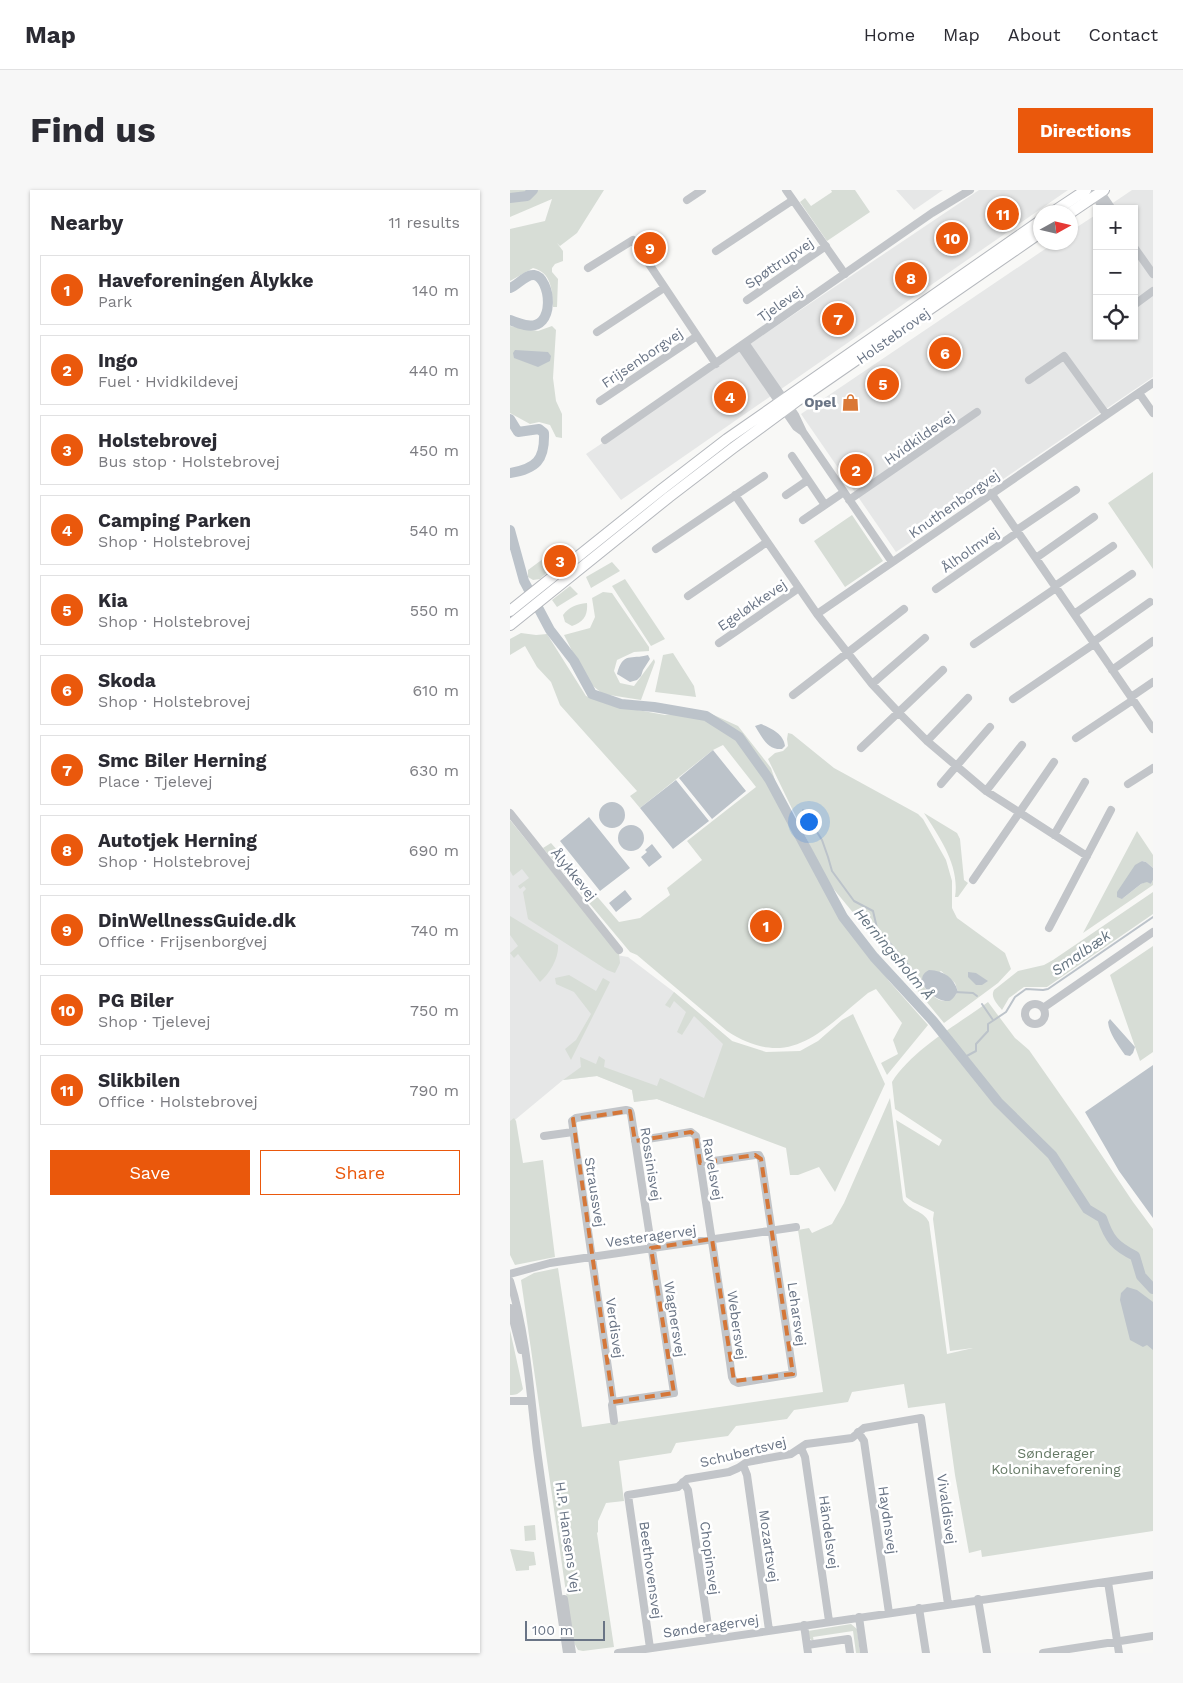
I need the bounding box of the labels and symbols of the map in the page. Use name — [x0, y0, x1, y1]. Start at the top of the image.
pin: 11 — [987, 195, 1019, 233]
north arrow — [1033, 205, 1078, 250]
pin: 10 — [936, 219, 968, 257]
pin: 9 — [634, 229, 666, 267]
street label: Spøttrupvej — [742, 234, 816, 292]
pin: 8 — [895, 259, 927, 297]
street label: Tjelevej — [754, 283, 806, 325]
pin: 7 — [822, 300, 854, 338]
street label: Holstebrovej — [853, 305, 933, 367]
street label: Frijsenborgvej — [598, 325, 686, 391]
pin: 6 — [929, 334, 961, 372]
pin: 5 — [867, 365, 899, 403]
pin: 4 — [714, 378, 746, 416]
shop icon: Opel — [840, 392, 860, 412]
place label: Opel — [804, 394, 836, 410]
street label: Hvidkildevej — [881, 408, 957, 468]
pin: 2 — [840, 451, 872, 489]
street label: Knuthenborgvej — [906, 467, 1002, 541]
street label: Ålholmvej — [938, 524, 1002, 576]
pin: 3 — [544, 542, 576, 580]
street label: Egeløkkevej — [714, 576, 790, 634]
your location — [796, 809, 822, 835]
street label: Ålykkevej — [548, 844, 600, 904]
water label: Herningsholm Å — [850, 904, 938, 1004]
pin: 1 — [750, 907, 782, 945]
water label: Smalbæk — [1048, 926, 1115, 980]
street label: Rossinisvej — [637, 1126, 665, 1202]
street label: Ravelsvej — [700, 1137, 726, 1201]
street label: Straussvej — [582, 1156, 608, 1228]
street label: Vesteragervej — [605, 1222, 697, 1250]
street label: Wagnersvej — [661, 1280, 689, 1358]
street label: Leharsvej — [785, 1281, 809, 1347]
street label: Webersvej — [724, 1289, 750, 1361]
street label: Verdisvej — [603, 1297, 627, 1359]
street label: Schubertsvej — [698, 1434, 788, 1470]
park label: Sønderager Kolonihaveforening — [991, 1445, 1121, 1477]
street label: Vivaldisvej — [934, 1473, 960, 1545]
street label: H.P. Hansens Vej — [552, 1480, 584, 1594]
street label: Haydnsvej — [875, 1485, 901, 1555]
street label: Händelsvej — [816, 1494, 842, 1570]
street label: Mozartsvej — [756, 1509, 782, 1583]
street label: Beethovensvej — [636, 1520, 666, 1620]
street label: Chopinsvej — [697, 1520, 723, 1596]
street label: Sønderagervej — [662, 1611, 760, 1641]
scale bar — [525, 1618, 605, 1641]

